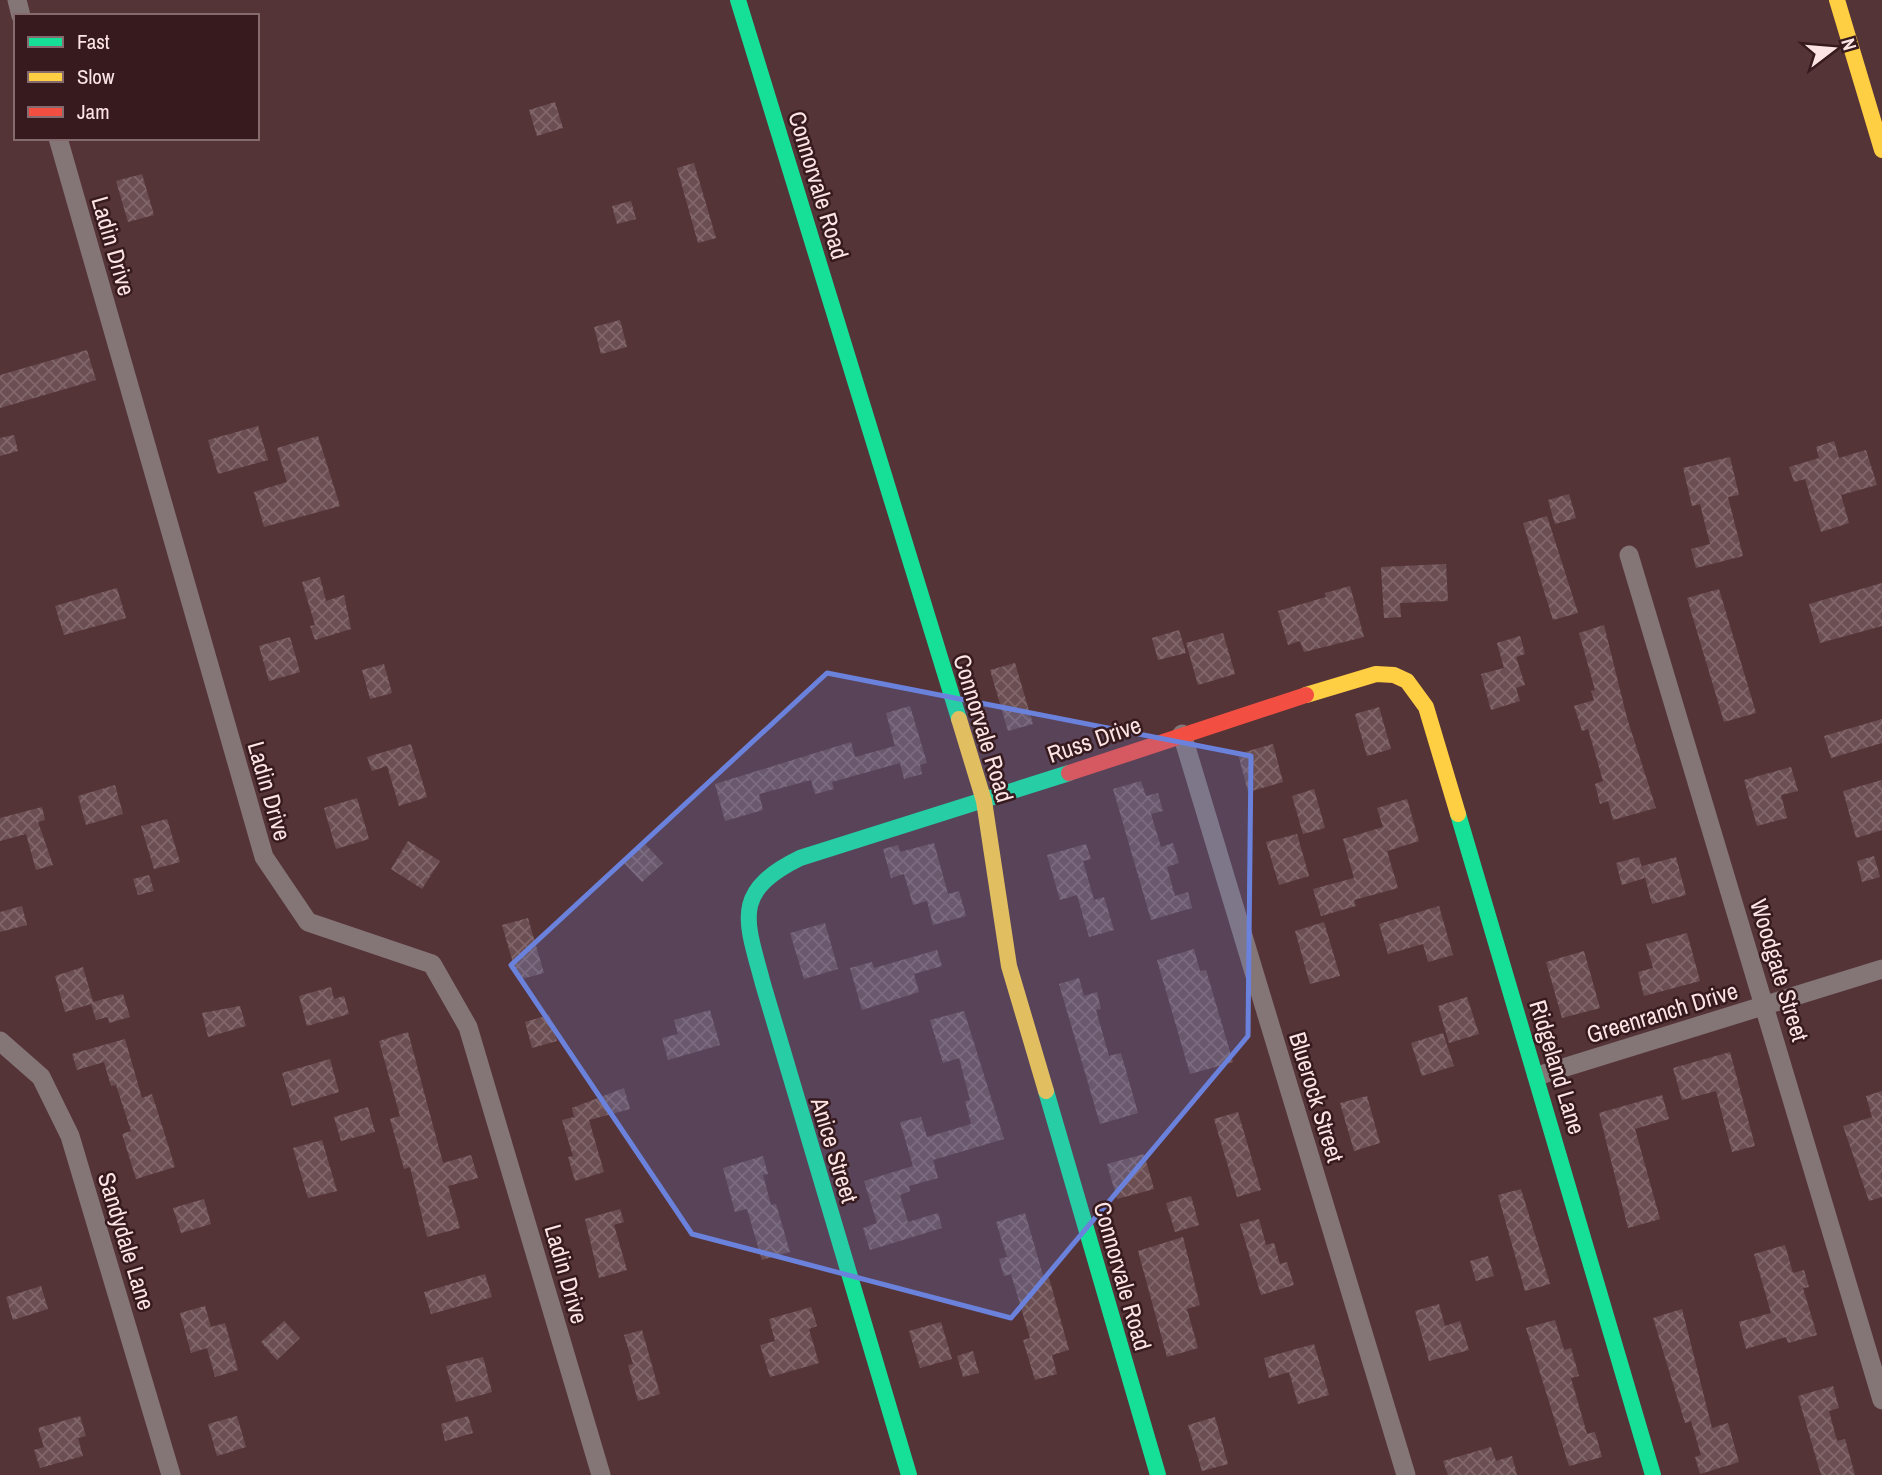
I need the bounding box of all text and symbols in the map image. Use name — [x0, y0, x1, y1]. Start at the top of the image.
legend — [14, 14, 259, 140]
north arrow — [1798, 14, 1868, 84]
text: Fast — [77, 27, 110, 56]
text: N — [1835, 35, 1863, 53]
text: Slow — [77, 62, 115, 91]
text: Jam — [77, 97, 110, 126]
street label: Connorvale Road — [781, 107, 857, 263]
street label: Ladin Drive — [85, 193, 143, 299]
street label: Connorvale Road — [946, 650, 1022, 806]
street label: Russ Drive — [1043, 708, 1145, 770]
street label: Ladin Drive — [241, 738, 299, 844]
street label: Woodgate Street — [1743, 895, 1817, 1046]
street label: Greenranch Drive — [1583, 974, 1741, 1050]
street label: Ridgeland Lane — [1522, 996, 1594, 1138]
street label: Bluerock Street — [1282, 1028, 1352, 1167]
street label: Anice Street — [804, 1093, 866, 1207]
street label: Sandydale Lane — [91, 1168, 163, 1314]
street label: Connorvale Road — [1087, 1198, 1159, 1354]
street label: Ladin Drive — [538, 1221, 596, 1327]

